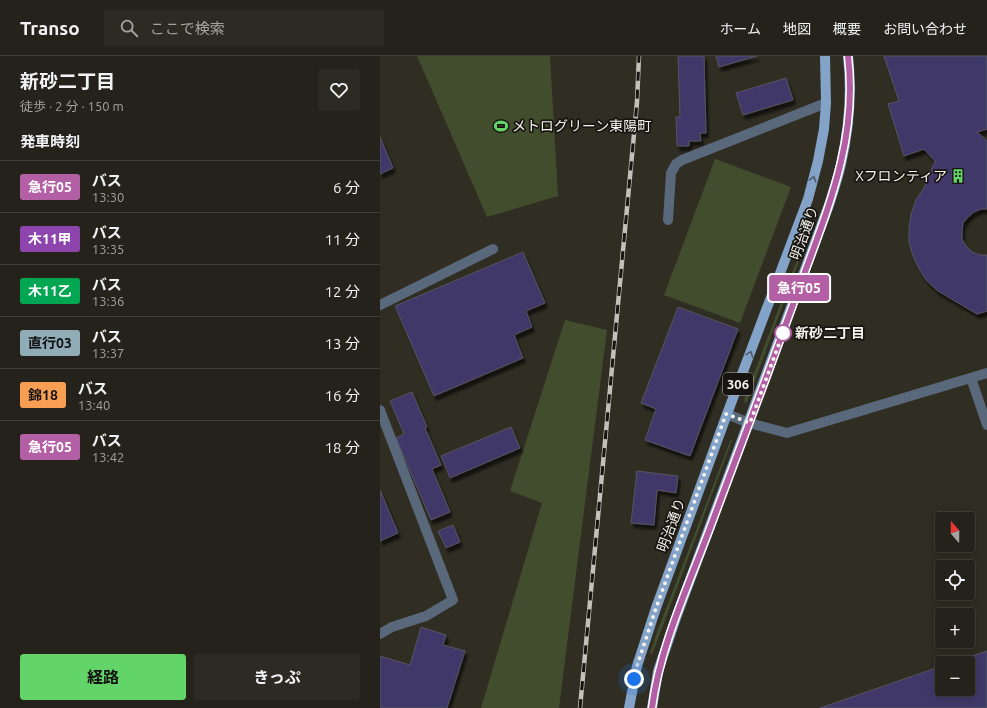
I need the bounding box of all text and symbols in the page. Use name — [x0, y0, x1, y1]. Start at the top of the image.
search box — [104, 10, 384, 46]
text: Transo — [20, 17, 80, 39]
icon: search — [118, 17, 140, 39]
text: ここで検索 — [150, 20, 225, 37]
text: ホーム — [719, 21, 761, 37]
text: 地図 — [783, 21, 811, 37]
text: 概要 — [833, 21, 861, 37]
text: お問い合わせ — [883, 21, 967, 37]
button: heart — [318, 69, 360, 111]
text: 新砂二丁目 — [20, 70, 115, 92]
text: 徒歩 · 2 分 · 150 m — [20, 99, 124, 113]
sports icon: メトログリーン東陽町 — [493, 118, 509, 134]
place label: メトログリーン東陽町 — [512, 118, 651, 134]
text: 発車時刻 — [20, 133, 80, 150]
place label: Xフロンティア — [855, 168, 947, 184]
building icon: Xフロンティア — [950, 168, 966, 184]
text: バス — [92, 172, 122, 189]
one-way arrow — [809, 176, 817, 182]
text: 急行05 — [28, 179, 72, 195]
text: 6 分 — [333, 179, 360, 196]
text: 13:30 — [92, 190, 124, 204]
street label: 明治通り — [787, 204, 821, 262]
text: バス — [92, 224, 122, 241]
text: 木11甲 — [28, 231, 72, 247]
text: 11 分 — [325, 231, 360, 248]
text: 13:35 — [92, 242, 124, 256]
line badge: 急行05 — [771, 275, 827, 301]
text: バス — [92, 276, 122, 293]
text: 急行05 — [777, 280, 821, 296]
text: 木11乙 — [28, 283, 72, 299]
text: 12 分 — [325, 283, 360, 300]
text: 13:36 — [92, 294, 124, 308]
marker: 新砂二丁目 — [774, 324, 792, 342]
place label: 新砂二丁目 — [795, 325, 865, 341]
text: バス — [92, 328, 122, 345]
text: 直行03 — [28, 335, 72, 351]
text: 13 分 — [325, 335, 360, 352]
text: 13:37 — [92, 346, 124, 360]
one-way arrow — [745, 350, 753, 357]
road number: 306 — [723, 373, 753, 395]
text: バス — [78, 380, 108, 397]
text: 錦18 — [28, 387, 58, 403]
text: 16 分 — [325, 387, 360, 404]
text: 13:40 — [78, 398, 110, 412]
text: バス — [92, 432, 122, 449]
text: 急行05 — [28, 439, 72, 455]
text: 18 分 — [325, 439, 360, 456]
text: 13:42 — [92, 450, 124, 464]
street label: 明治通り — [654, 496, 688, 554]
north arrow — [935, 512, 975, 552]
map controls — [935, 512, 975, 696]
button: locate — [935, 560, 975, 600]
button: + — [935, 608, 975, 648]
button: 経路 — [20, 654, 186, 700]
button: きっぷ — [194, 654, 360, 700]
button: − — [935, 656, 975, 696]
your location — [624, 669, 644, 689]

